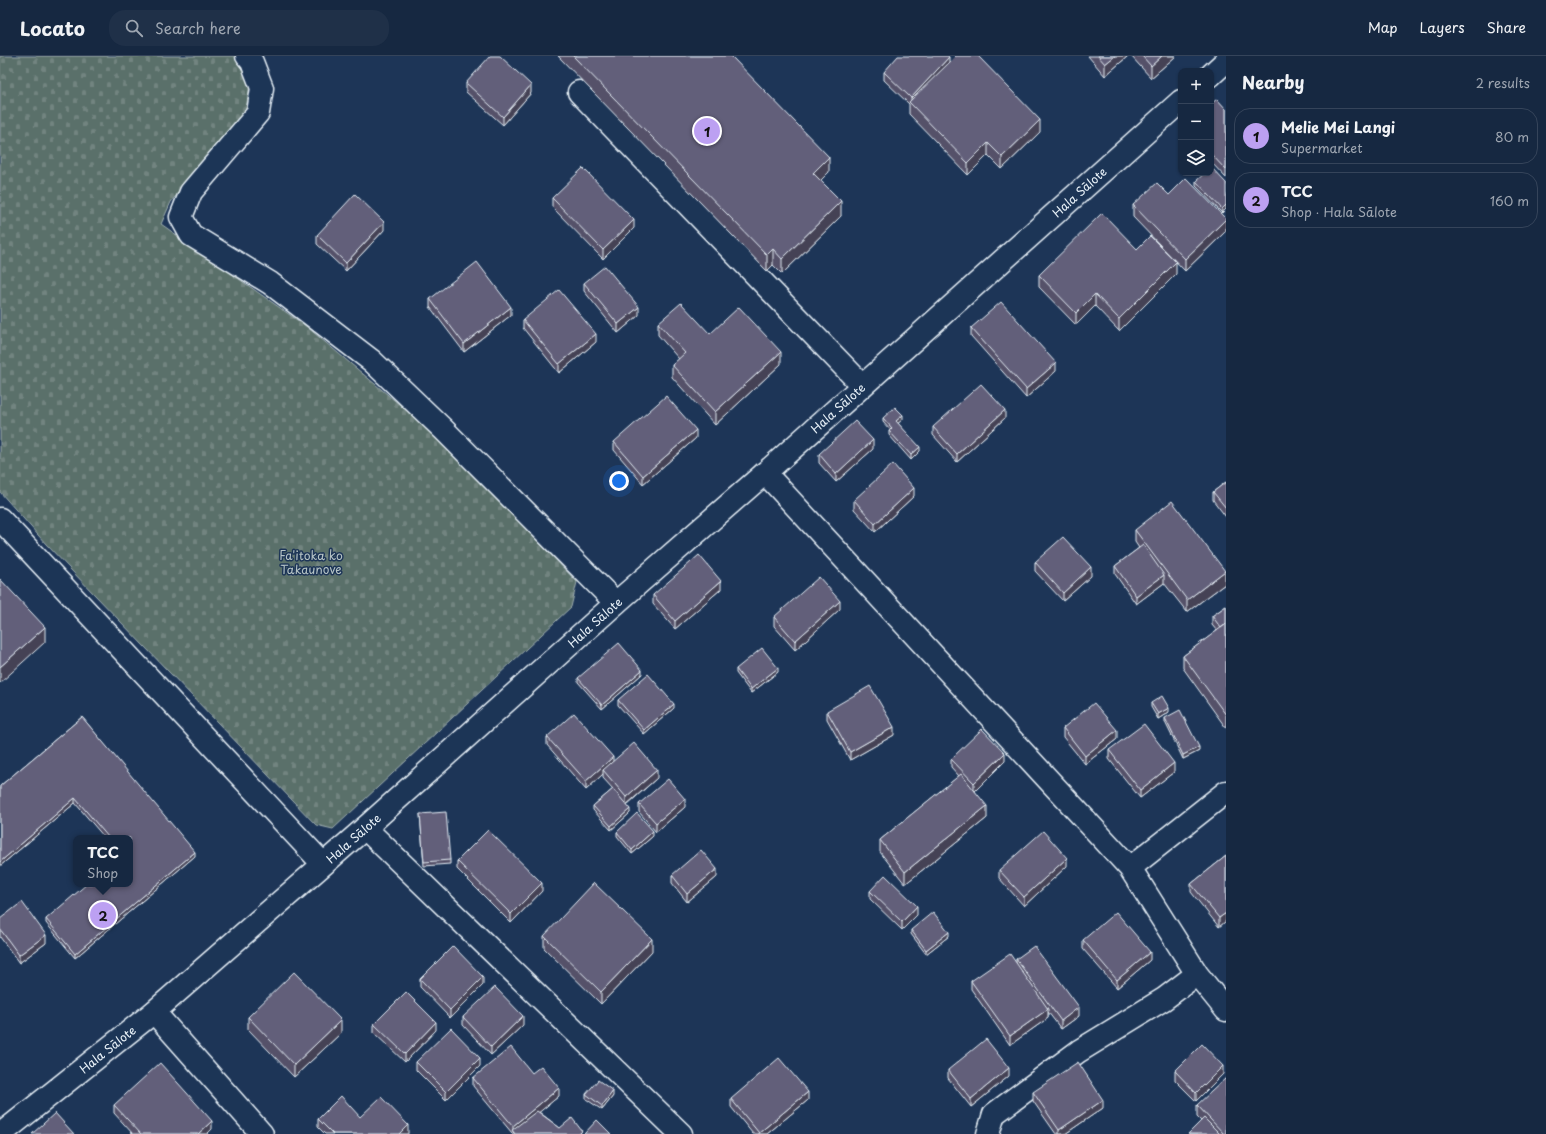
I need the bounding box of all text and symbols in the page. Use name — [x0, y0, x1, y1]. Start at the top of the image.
search box — [109, 10, 389, 46]
text: Locato — [20, 14, 85, 42]
text: Search here — [155, 16, 241, 39]
icon: search — [123, 17, 145, 39]
text: Map — [1368, 17, 1398, 38]
text: Layers — [1420, 17, 1465, 38]
text: Share — [1487, 17, 1526, 38]
map controls — [1178, 68, 1214, 176]
button: + — [1178, 68, 1214, 104]
text: Nearby — [1242, 69, 1304, 95]
text: 2 results — [1476, 73, 1530, 92]
button: − — [1178, 104, 1214, 140]
text: Melie Mei Langi — [1281, 115, 1395, 138]
pin: 1 — [694, 116, 720, 146]
text: 1 — [1253, 127, 1259, 146]
text: 80 m — [1495, 127, 1529, 146]
text: Supermarket — [1281, 138, 1363, 157]
button: layers — [1178, 140, 1214, 176]
street label: Hala Sālote — [1048, 163, 1111, 221]
text: TCC — [1281, 179, 1313, 202]
text: 2 — [1251, 191, 1261, 210]
text: 160 m — [1490, 191, 1529, 210]
text: Shop · Hala Sālote — [1281, 202, 1397, 221]
street label: Hala Sālote — [806, 379, 869, 437]
your location — [609, 471, 629, 491]
park label: Fa'itoka ko Takaunove — [279, 546, 343, 578]
street label: Hala Sālote — [563, 593, 626, 652]
street label: Hala Sālote — [322, 809, 385, 867]
popup — [73, 835, 133, 887]
text: TCC — [87, 840, 119, 863]
text: Shop — [87, 863, 118, 882]
pin: 2 — [90, 900, 116, 930]
street label: Hala Sālote — [75, 1021, 139, 1077]

